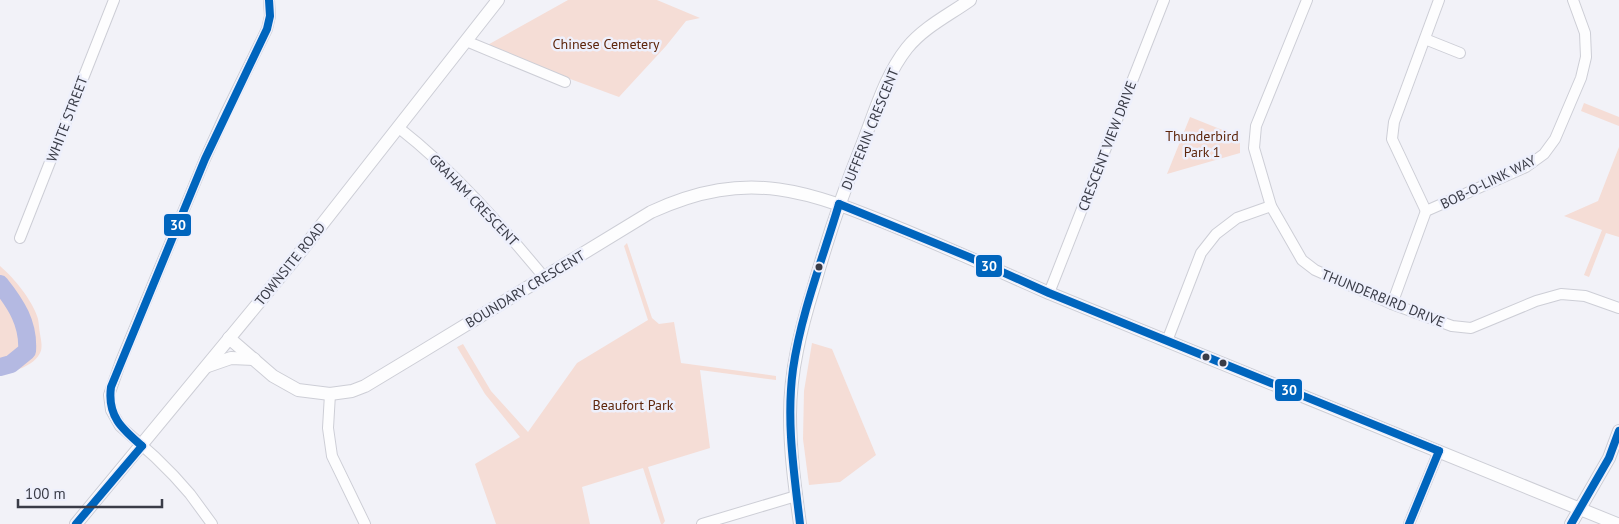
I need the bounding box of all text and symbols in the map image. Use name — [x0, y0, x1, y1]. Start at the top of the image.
park label: Chinese Cemetery — [552, 35, 660, 53]
street label: DUFFERIN CRESCENT — [837, 65, 903, 193]
street label: WHITE STREET — [42, 73, 92, 164]
street label: CRESCENT VIEW DRIVE — [1074, 78, 1140, 214]
park label: Thunderbird Park 1 — [1165, 127, 1239, 161]
street label: GRAHAM CRESCENT — [425, 150, 523, 250]
street label: BOB-O-LINK WAY — [1437, 151, 1539, 213]
line badge: 30 — [163, 213, 192, 237]
text: 30 — [170, 216, 186, 234]
street label: TOWNSITE ROAD — [251, 219, 329, 309]
street label: BOUNDARY CRESCENT — [462, 246, 588, 332]
line badge: 30 — [975, 254, 1003, 278]
text: 30 — [981, 257, 997, 275]
unlabelled marker — [814, 262, 824, 272]
street label: THUNDERBIRD DRIVE — [1319, 265, 1447, 331]
unlabelled marker — [1201, 352, 1211, 362]
unlabelled marker — [1218, 358, 1228, 368]
line badge: 30 — [1274, 378, 1303, 402]
text: 30 — [1281, 381, 1297, 399]
park label: Beaufort Park — [592, 396, 674, 414]
scale bar — [18, 476, 161, 508]
text: 100 m — [25, 484, 66, 503]

